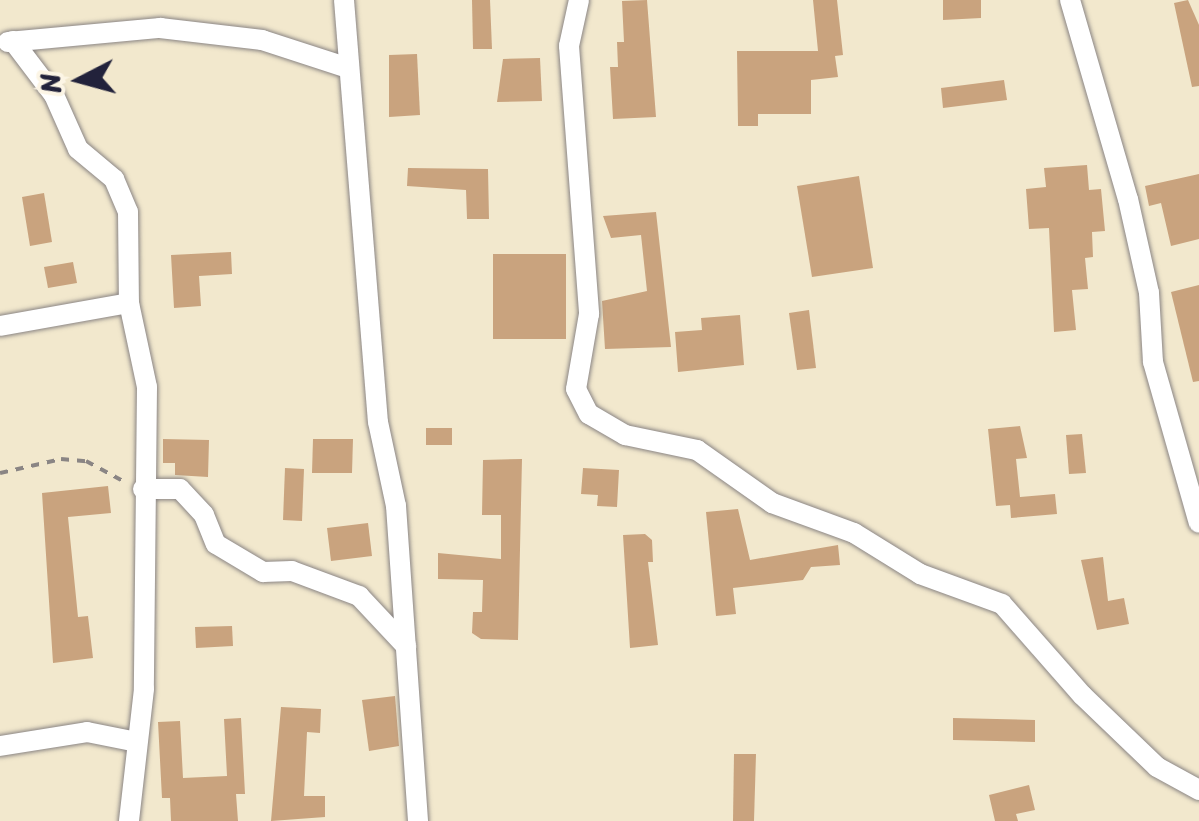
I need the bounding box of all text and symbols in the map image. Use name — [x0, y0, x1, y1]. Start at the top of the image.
north arrow — [30, 30, 130, 130]
text: N — [24, 71, 75, 95]

